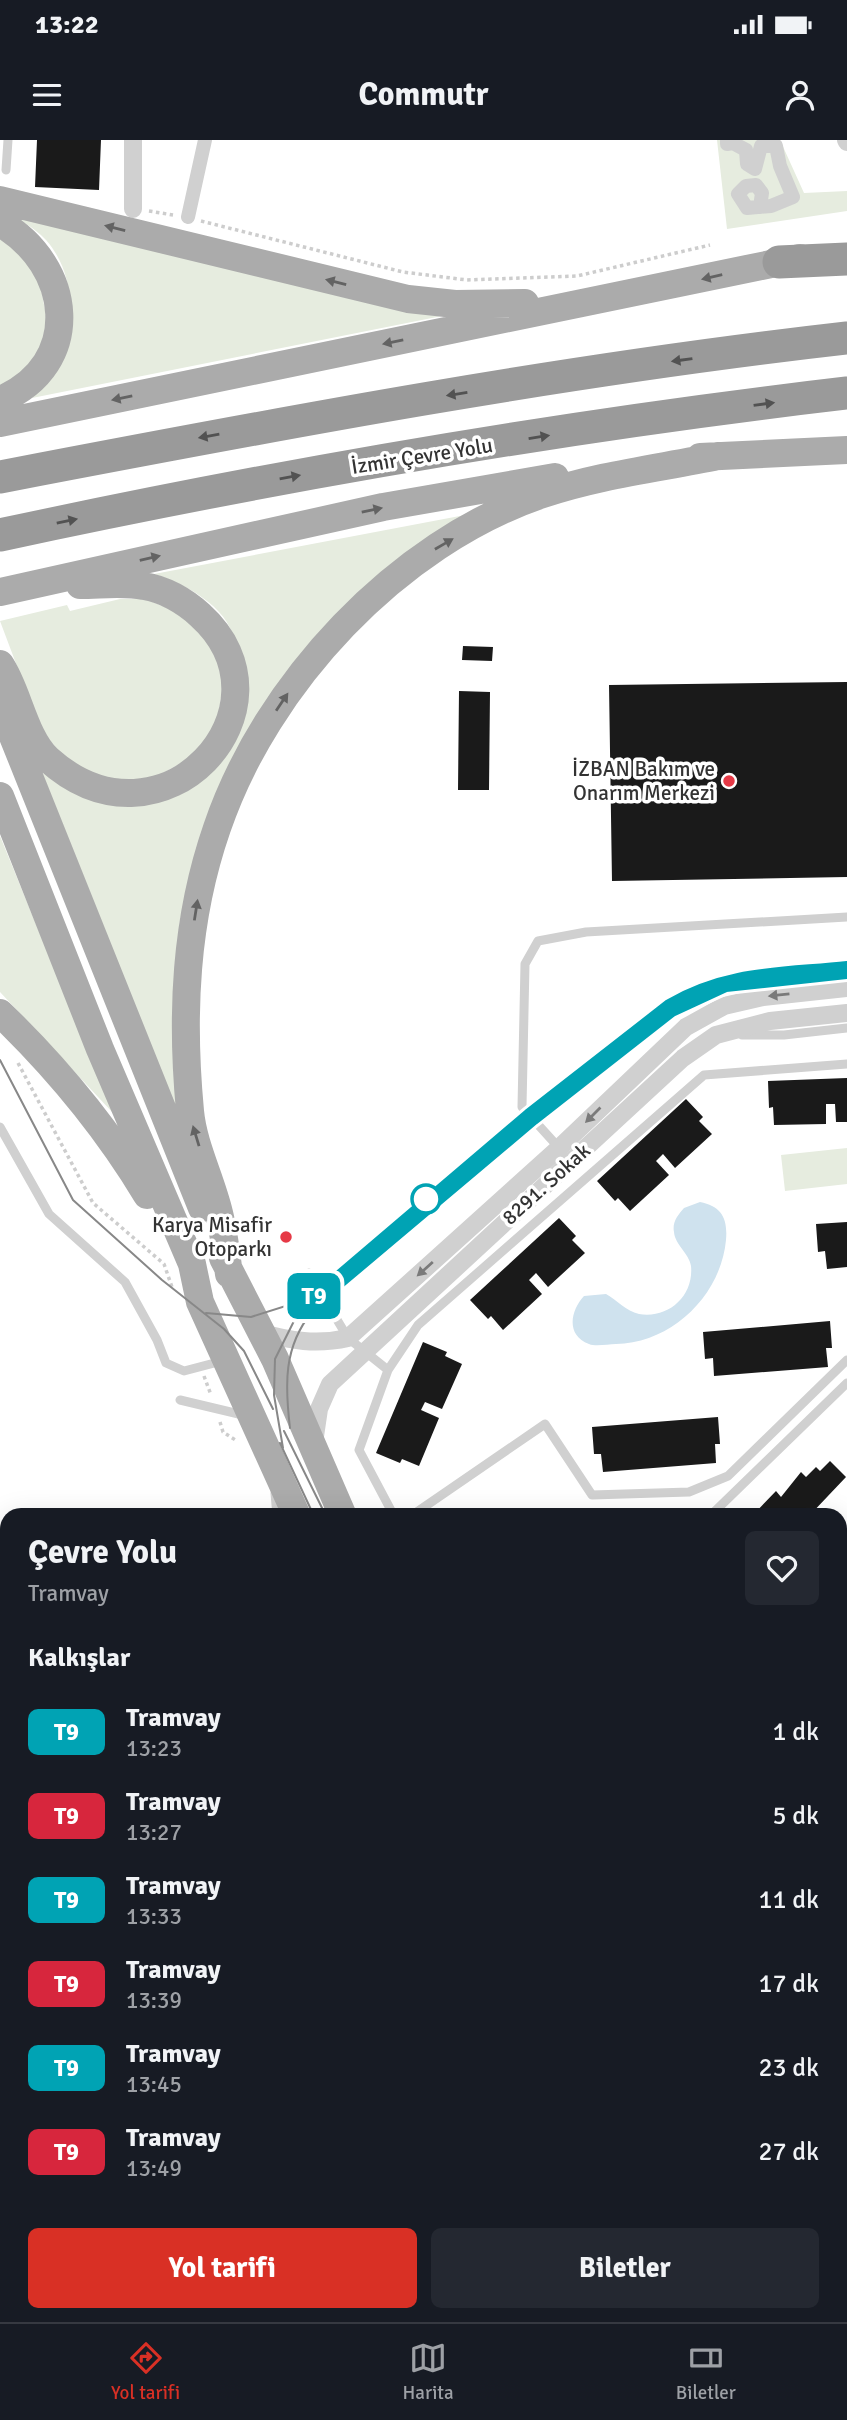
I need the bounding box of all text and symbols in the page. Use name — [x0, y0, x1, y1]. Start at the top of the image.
text: 13:22 — [35, 9, 99, 41]
text: Commutr — [358, 75, 489, 114]
icon: menu — [28, 76, 66, 114]
icon: person — [781, 76, 819, 114]
one-way arrow — [104, 222, 126, 233]
one-way arrow — [701, 272, 723, 283]
one-way arrow — [325, 276, 347, 287]
one-way arrow — [382, 337, 404, 348]
one-way arrow — [671, 355, 693, 366]
one-way arrow — [446, 389, 468, 400]
one-way arrow — [111, 392, 133, 403]
one-way arrow — [753, 398, 775, 409]
one-way arrow — [198, 431, 220, 442]
one-way arrow — [528, 431, 550, 442]
street label: İzmir Çevre Yolu — [349, 432, 495, 480]
one-way arrow — [279, 472, 301, 483]
one-way arrow — [361, 504, 383, 515]
one-way arrow — [56, 515, 78, 526]
one-way arrow — [434, 538, 453, 550]
one-way arrow — [139, 552, 161, 563]
one-way arrow — [275, 693, 289, 711]
place label: İZBAN Bakım ve Onarım Merkezi — [572, 756, 715, 806]
marker: İZBAN Bakım ve Onarım Merkezi — [721, 773, 737, 789]
one-way arrow — [191, 899, 202, 921]
one-way arrow — [768, 990, 790, 1001]
one-way arrow — [585, 1106, 602, 1122]
one-way arrow — [191, 1125, 201, 1146]
street label: 8291. Sokak — [496, 1137, 596, 1230]
unlabelled marker — [411, 1184, 441, 1214]
place label: Karya Misafir Otoparkı — [152, 1212, 272, 1262]
marker: Karya Misafir Otoparkı — [278, 1229, 294, 1245]
one-way arrow — [417, 1260, 434, 1276]
line badge: T9 — [282, 1273, 346, 1319]
text: T9 — [301, 1281, 327, 1311]
button: heart — [745, 1531, 819, 1605]
text: Çevre Yolu — [28, 1532, 177, 1573]
text: Tramvay — [28, 1579, 109, 1608]
text: Kalkışlar — [28, 1642, 130, 1674]
text: Tramvay — [126, 1702, 221, 1734]
text: 1 dk — [772, 1716, 819, 1748]
text: T9 — [54, 1717, 79, 1747]
text: 13:23 — [126, 1734, 182, 1763]
text: Tramvay — [126, 1786, 221, 1818]
text: 5 dk — [772, 1800, 819, 1832]
text: T9 — [54, 1801, 79, 1831]
text: 13:27 — [126, 1818, 182, 1847]
text: Tramvay — [126, 1870, 221, 1902]
text: 11 dk — [758, 1884, 819, 1916]
text: T9 — [54, 1885, 79, 1915]
text: 13:33 — [126, 1902, 182, 1931]
text: Tramvay — [126, 1954, 221, 1986]
text: 17 dk — [758, 1968, 819, 2000]
text: T9 — [54, 1969, 79, 1999]
text: 13:39 — [126, 1986, 182, 2015]
text: Tramvay — [126, 2038, 221, 2070]
text: 23 dk — [758, 2052, 819, 2084]
text: T9 — [54, 2053, 79, 2083]
text: 13:45 — [126, 2070, 182, 2099]
text: Tramvay — [126, 2122, 221, 2154]
text: 27 dk — [758, 2136, 819, 2168]
text: T9 — [54, 2137, 79, 2167]
text: 13:49 — [126, 2154, 182, 2183]
button: Yol tarifi — [28, 2228, 417, 2308]
button: Biletler — [431, 2228, 819, 2308]
tab: Yol tarifi — [111, 2339, 180, 2405]
tab: Harita — [402, 2339, 454, 2405]
tab: Biletler — [676, 2339, 736, 2405]

